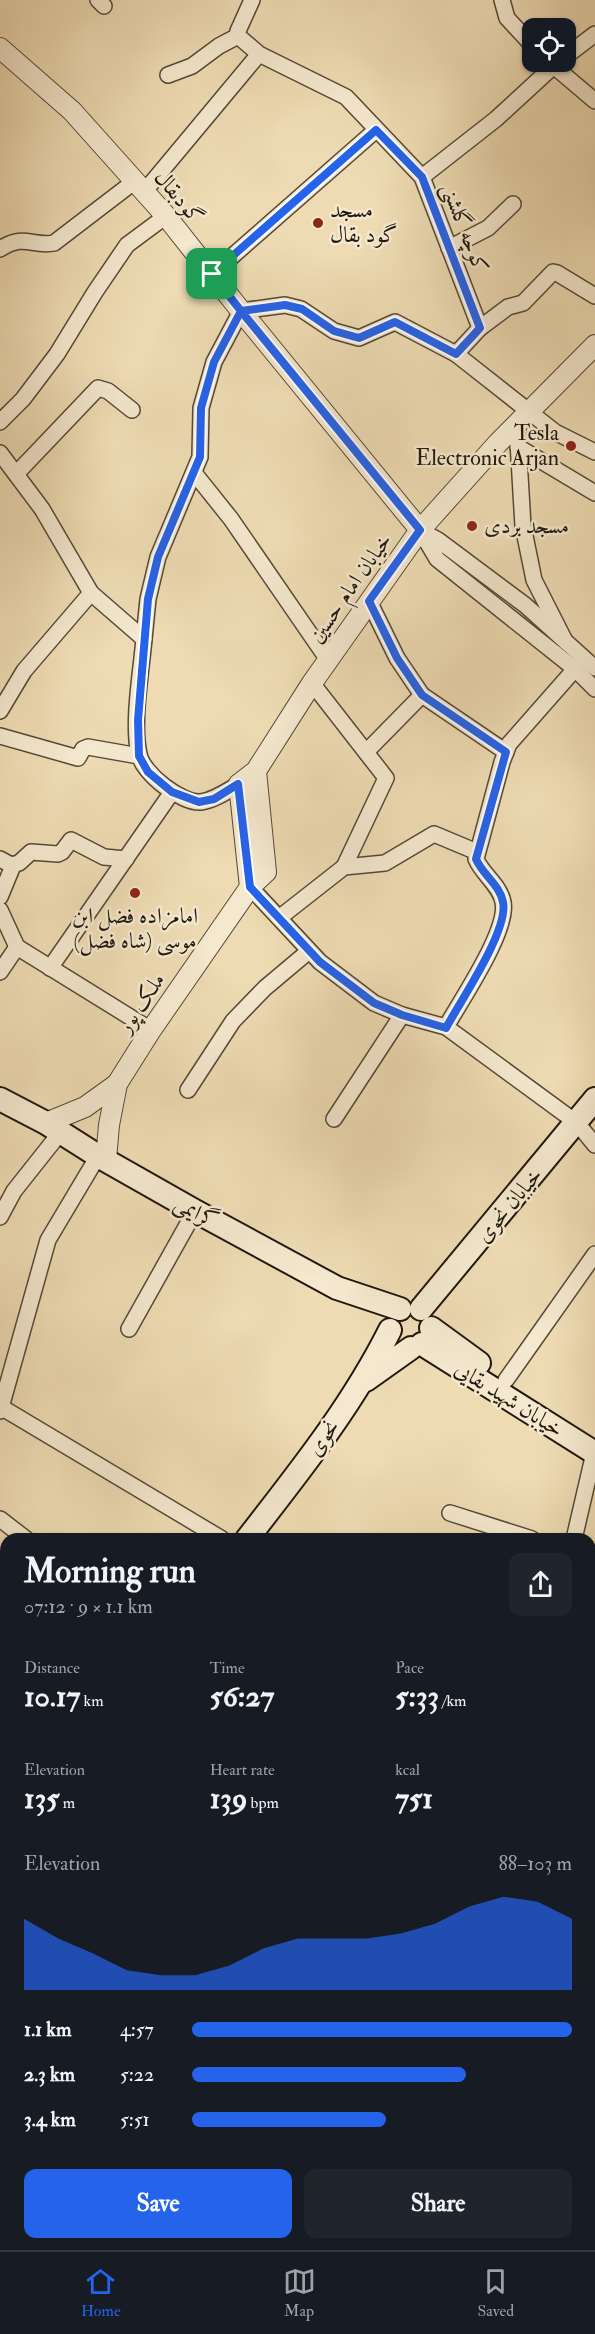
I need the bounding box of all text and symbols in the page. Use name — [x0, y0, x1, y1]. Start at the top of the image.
map controls — [522, 18, 576, 72]
button: locate — [522, 18, 576, 72]
street label: گودبقال — [148, 164, 210, 230]
street label: کوچه گلشنی — [434, 179, 495, 277]
place label: مسجد گود بقال — [330, 196, 397, 249]
marker: مسجد گود بقال — [311, 216, 325, 230]
pin — [186, 248, 237, 299]
icon: arrive — [195, 257, 228, 290]
place label: Tesla Electronic Arjan — [415, 419, 560, 472]
marker: Tesla Electronic Arjan — [564, 439, 578, 453]
place label: مسجد بردی — [484, 512, 569, 540]
marker: مسجد بردی — [465, 519, 479, 533]
street label: خیابان امام حسین — [302, 528, 402, 651]
marker: امامزاده فضل ابن موسی (شاه فضل) — [128, 886, 142, 900]
place label: امامزاده فضل ابن موسی (شاه فضل) — [72, 902, 198, 956]
street label: ملک پور — [110, 967, 173, 1041]
street label: خیابان نحوی — [469, 1162, 549, 1248]
street label: گرایمی — [169, 1188, 223, 1236]
street label: خیابان شهید بقایی — [449, 1355, 569, 1444]
street label: نحوی — [300, 1414, 346, 1462]
text: Morning run — [24, 1551, 196, 1592]
button: share — [509, 1553, 572, 1616]
text: 07:12 · 9 × 1.1 km — [24, 1594, 153, 1619]
text: Distance — [24, 1658, 80, 1678]
text: Time — [210, 1658, 245, 1678]
text: Pace — [395, 1658, 424, 1678]
text: 10.17 — [24, 1678, 80, 1715]
text: 56:27 — [210, 1678, 274, 1715]
text: 5:33 — [395, 1678, 439, 1715]
text: km — [80, 1691, 104, 1711]
text: /km — [439, 1691, 467, 1711]
text: Elevation — [24, 1760, 85, 1780]
text: Heart rate — [210, 1760, 275, 1780]
text: kcal — [395, 1760, 420, 1780]
text: 135 — [24, 1780, 59, 1817]
text: 139 — [210, 1780, 247, 1817]
text: 751 — [395, 1780, 433, 1817]
text: m — [59, 1793, 75, 1813]
text: bpm — [247, 1793, 279, 1813]
text: Elevation — [24, 1851, 100, 1876]
text: 88–103 m — [498, 1851, 572, 1876]
text: 1.1 km — [24, 2017, 71, 2042]
text: 4:57 — [120, 2017, 154, 2042]
text: 2.3 km — [24, 2062, 75, 2087]
text: 5:22 — [120, 2062, 154, 2087]
text: 3.4 km — [24, 2107, 76, 2132]
text: 5:51 — [120, 2107, 150, 2132]
button: Save — [24, 2169, 292, 2238]
button: Share — [304, 2169, 572, 2238]
tab: Home — [81, 2265, 121, 2321]
tab: Map — [283, 2265, 316, 2321]
tab: Saved — [477, 2265, 514, 2321]

